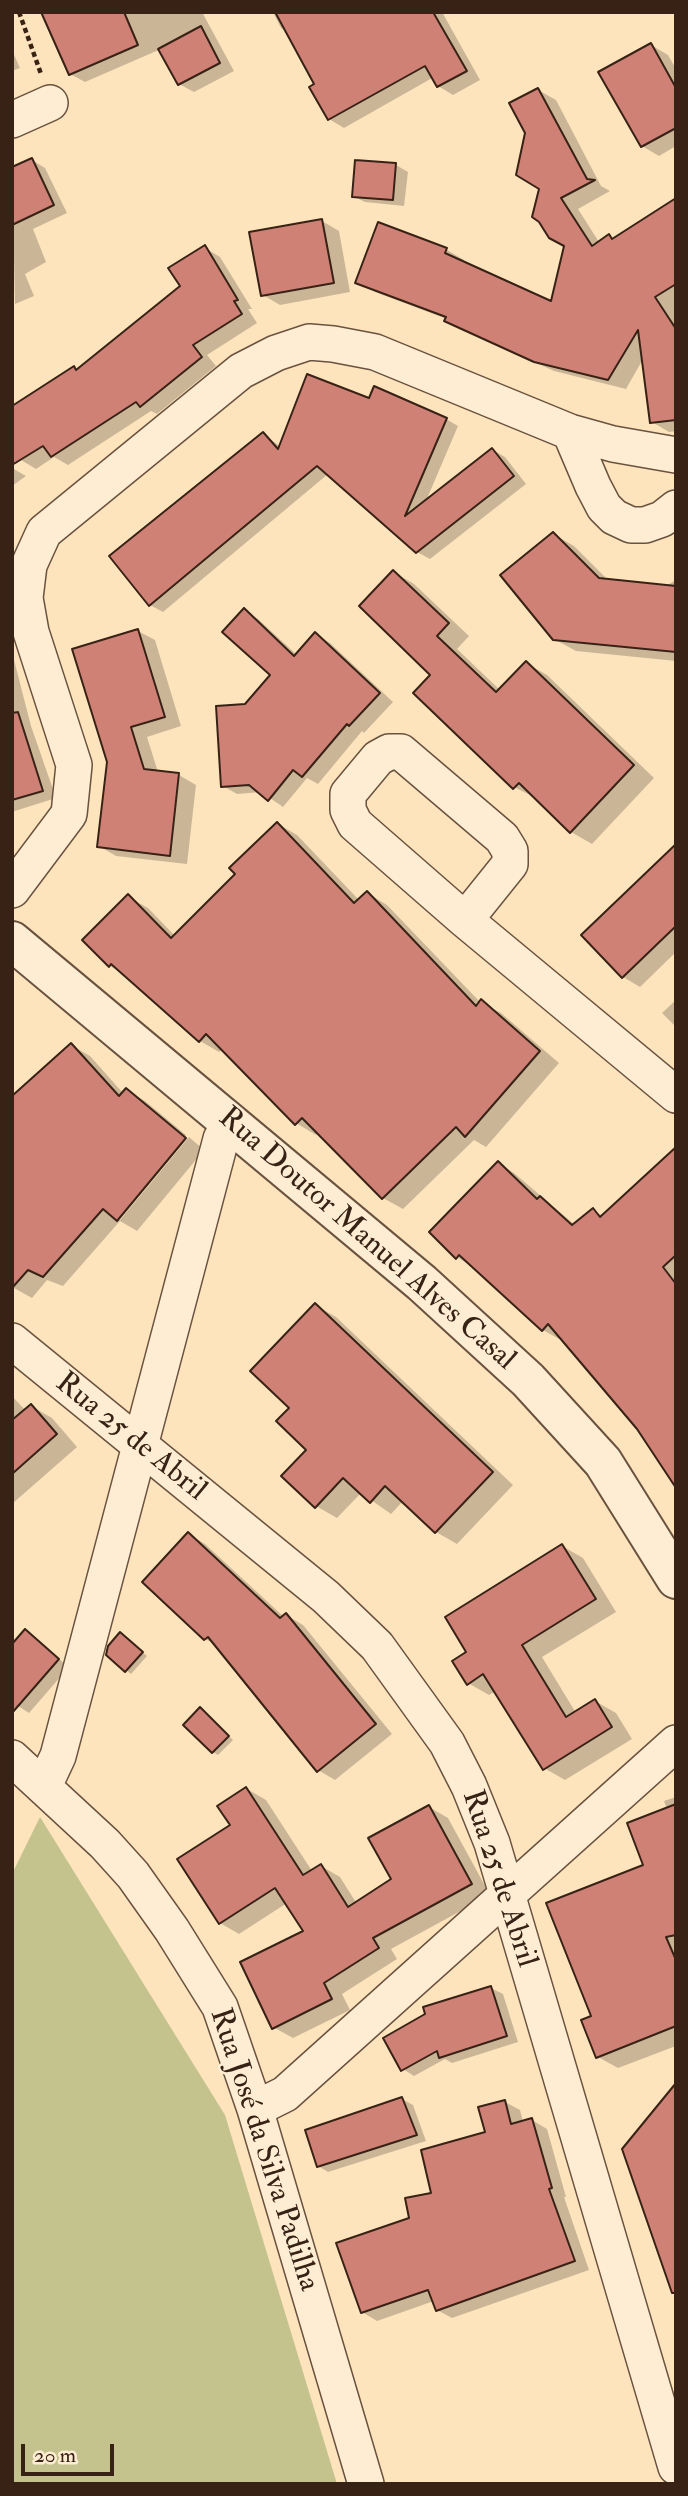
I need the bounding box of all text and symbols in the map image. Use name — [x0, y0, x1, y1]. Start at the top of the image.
street label: Rua Doutor Manuel Alves Casal — [210, 1101, 522, 1379]
street label: Rua 25 de Abril — [47, 1366, 213, 1510]
street label: Rua 25 de Abril — [452, 1786, 544, 1972]
street label: Rua José da Silva Padilha — [200, 2004, 326, 2296]
scale bar — [24, 2430, 117, 2474]
text: 20 m — [34, 2442, 76, 2469]

